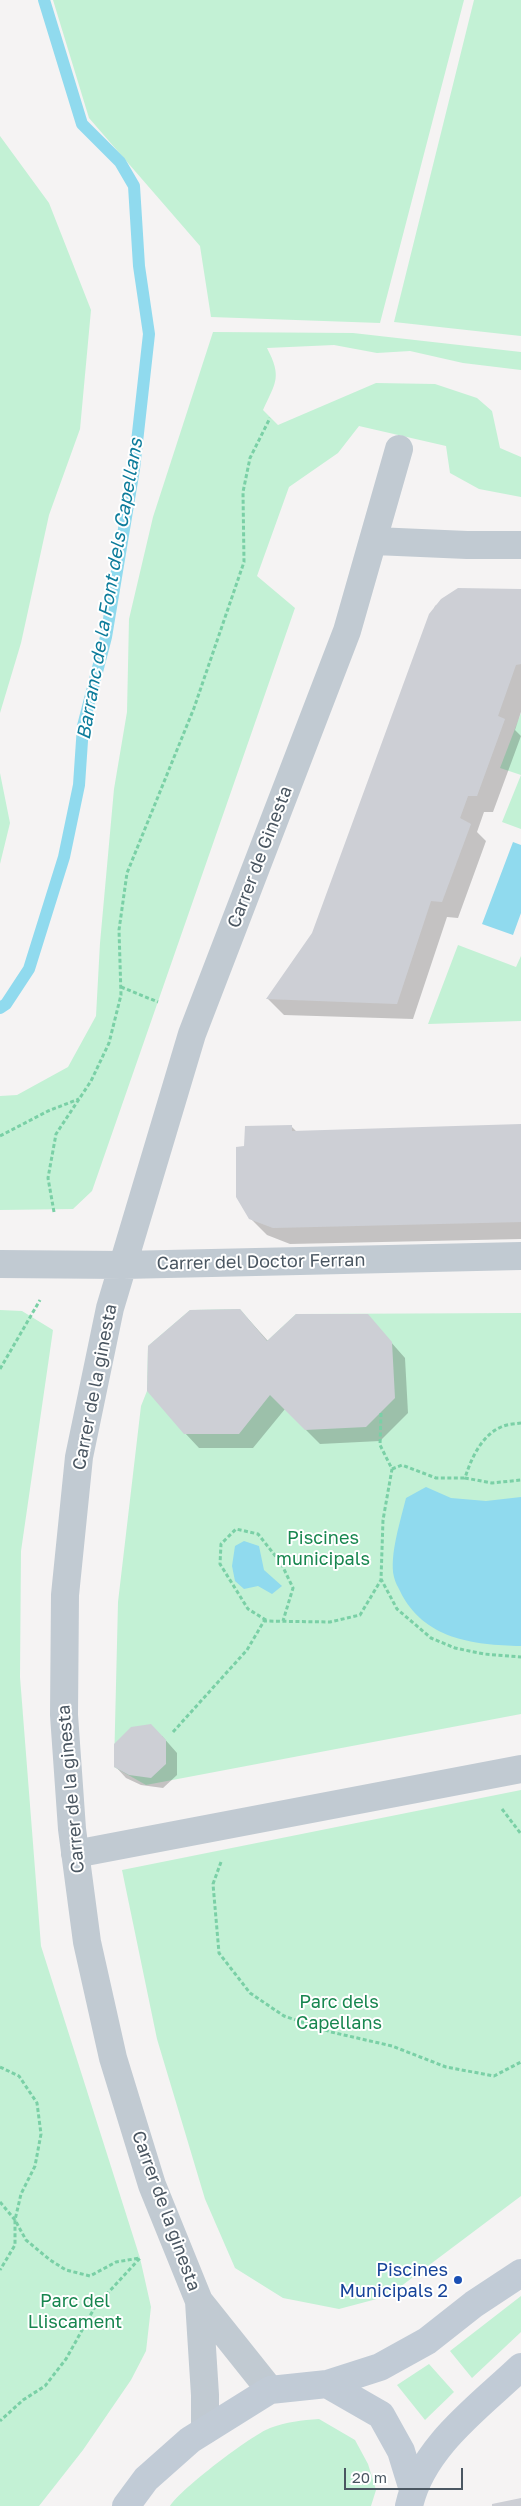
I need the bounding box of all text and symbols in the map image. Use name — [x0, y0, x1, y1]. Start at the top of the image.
water label: Barranc de la Font dels Capellans — [72, 437, 148, 741]
street label: Carrer de Ginesta — [223, 783, 297, 931]
street label: Carrer del Doctor Ferran — [156, 1249, 366, 1275]
street label: Carrer de la ginesta — [68, 1302, 122, 1472]
park label: Piscines municipals — [276, 1527, 370, 1570]
street label: Carrer de la ginesta — [53, 1704, 89, 1874]
park label: Parc dels Capellans — [296, 1991, 382, 2034]
street label: Carrer de la ginesta — [127, 2128, 205, 2294]
place label: Piscines Municipals 2 — [340, 2259, 448, 2302]
marker: Piscines Municipals 2 — [452, 2274, 464, 2286]
park label: Parc del Lliscament — [28, 2290, 122, 2332]
scale bar — [346, 2458, 465, 2490]
text: 20 m — [352, 2468, 387, 2486]

